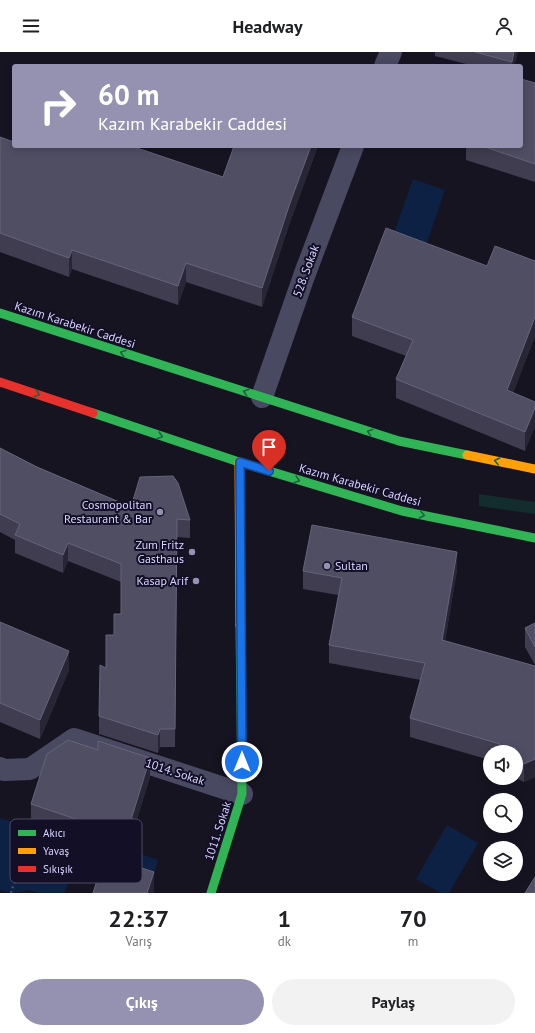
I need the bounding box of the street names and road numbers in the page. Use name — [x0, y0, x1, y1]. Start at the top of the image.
street label: 528. Sokak — [289, 242, 322, 299]
street label: Kazım Karabekir Caddesi — [13, 298, 137, 351]
street label: Kazım Karabekir Caddesi — [297, 460, 423, 509]
street label: 1014. Sokak — [144, 755, 207, 788]
street label: 1011. Sokak — [201, 799, 234, 862]

